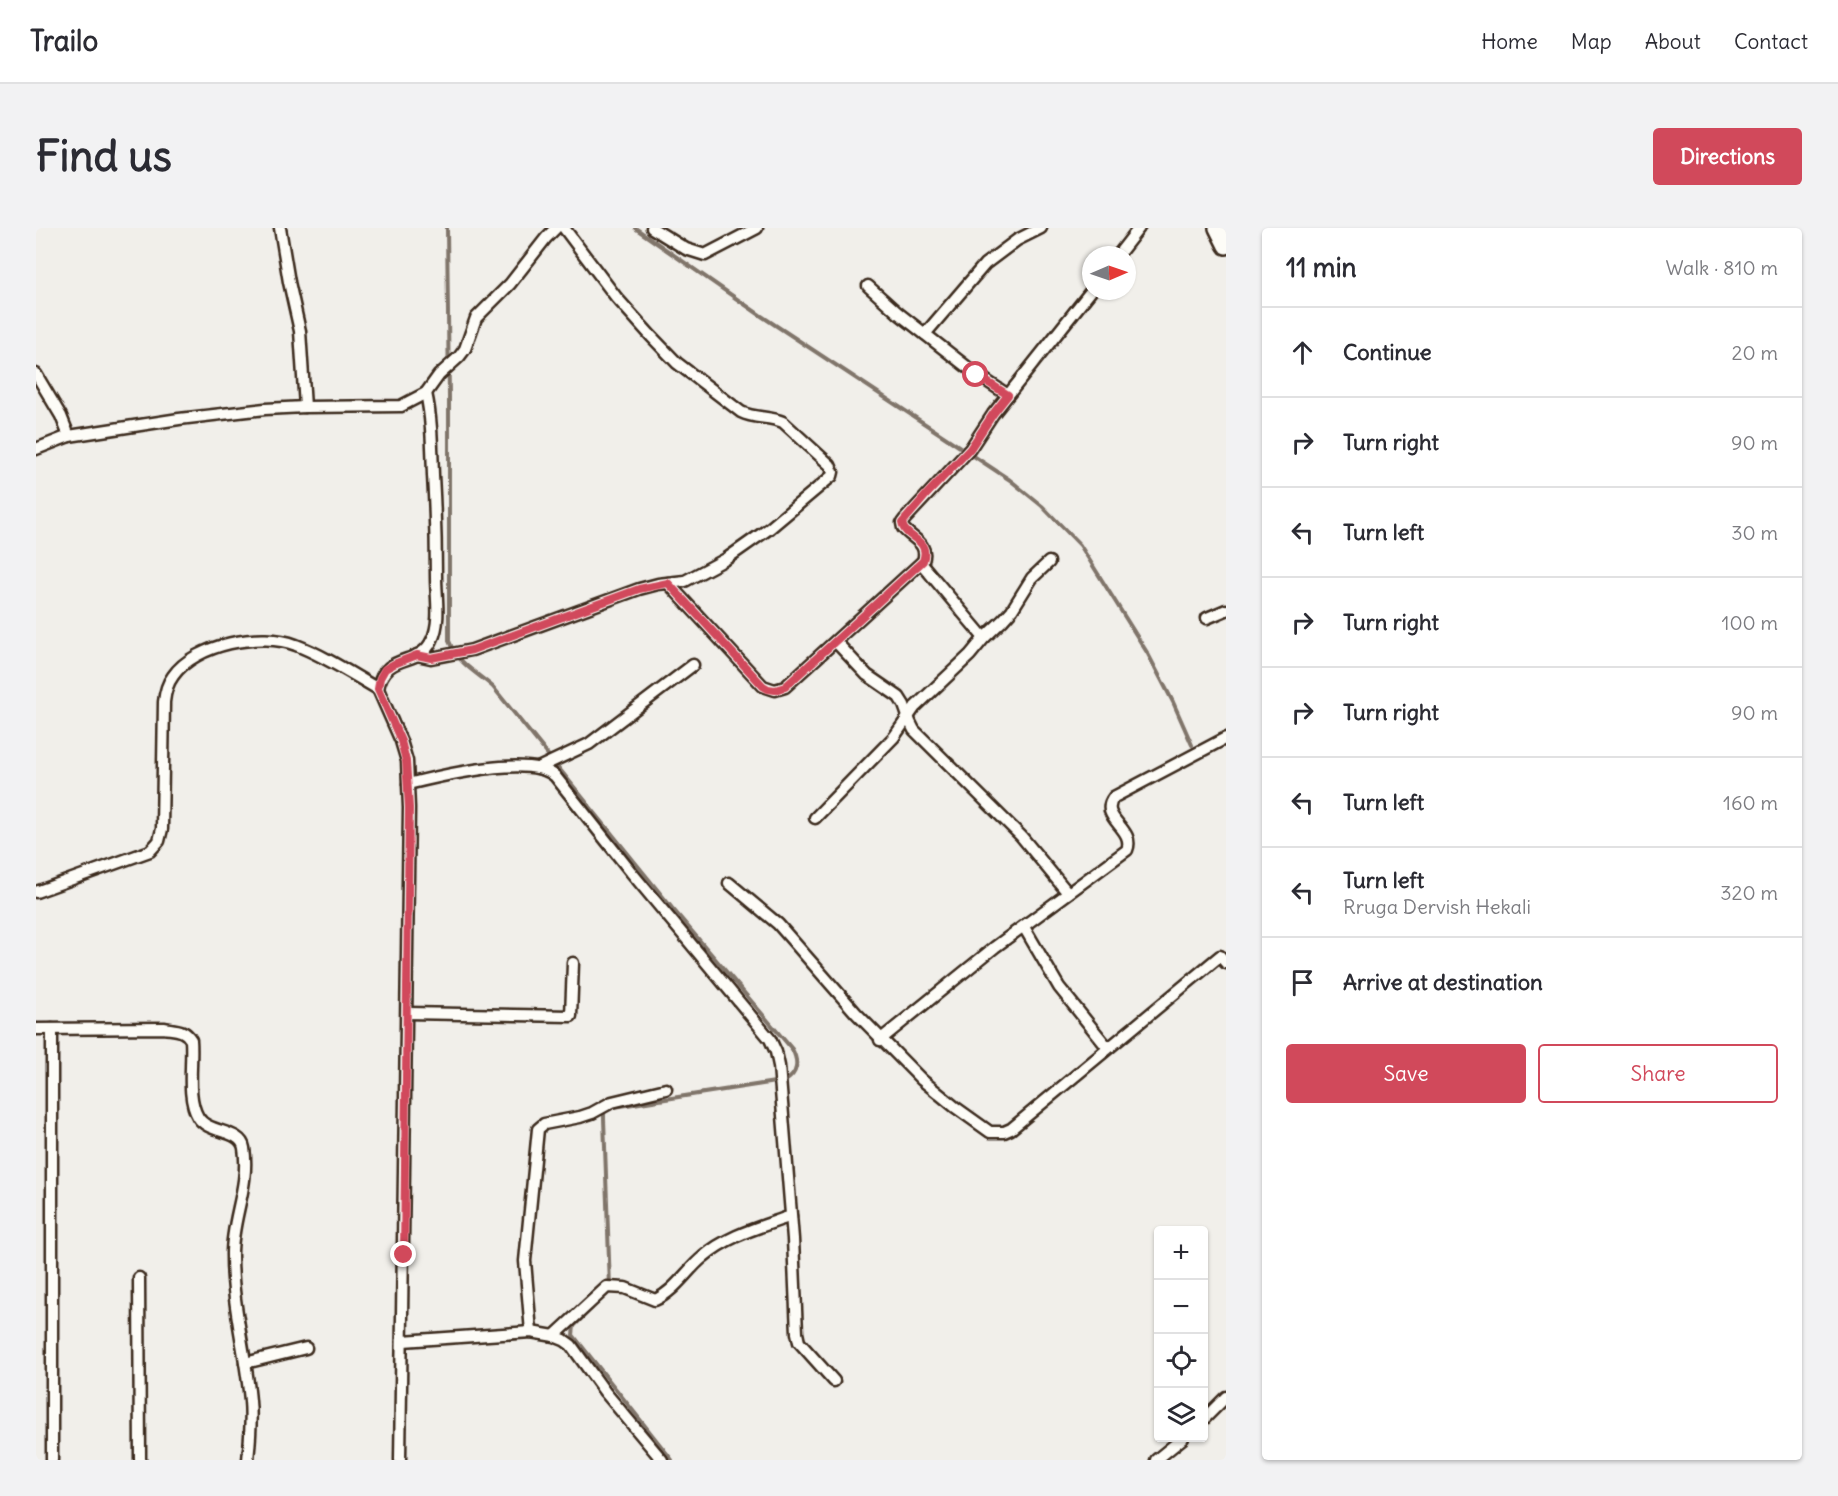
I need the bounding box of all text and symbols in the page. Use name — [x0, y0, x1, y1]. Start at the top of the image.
text: Trailo — [30, 23, 98, 59]
text: Home — [1481, 28, 1538, 55]
text: Map — [1571, 28, 1612, 55]
text: About — [1645, 28, 1701, 55]
text: Contact — [1734, 28, 1808, 55]
button: Directions — [1653, 128, 1802, 185]
text: Find us — [36, 130, 172, 182]
north arrow — [1082, 246, 1136, 300]
text: 11 min — [1286, 251, 1357, 284]
text: Walk · 810 m — [1666, 255, 1778, 280]
icon: ahead — [1286, 336, 1319, 369]
text: Continue — [1343, 338, 1432, 366]
text: 20 m — [1732, 340, 1778, 365]
route start — [962, 361, 988, 387]
icon: right — [1286, 426, 1319, 459]
text: Turn right — [1343, 428, 1439, 456]
text: 90 m — [1731, 430, 1778, 455]
icon: left — [1286, 516, 1319, 549]
text: Turn left — [1343, 518, 1424, 546]
text: 30 m — [1731, 520, 1778, 545]
icon: right — [1286, 606, 1319, 639]
text: Turn right — [1343, 608, 1439, 636]
text: 100 m — [1721, 610, 1778, 635]
icon: right — [1286, 696, 1319, 729]
text: Turn right — [1343, 698, 1439, 726]
text: 90 m — [1731, 700, 1778, 725]
icon: left — [1286, 786, 1319, 819]
text: Turn left — [1343, 788, 1424, 816]
text: 160 m — [1723, 790, 1778, 815]
text: Turn left — [1343, 866, 1424, 894]
icon: left — [1286, 876, 1319, 909]
text: 320 m — [1720, 880, 1778, 905]
text: Rruga Dervish Hekali — [1343, 894, 1531, 919]
icon: arrive — [1286, 966, 1319, 999]
text: Arrive at destination — [1343, 968, 1543, 996]
button: Save — [1286, 1044, 1526, 1103]
button: Share — [1538, 1044, 1778, 1103]
map controls — [1154, 1226, 1208, 1442]
button: + — [1154, 1226, 1208, 1280]
route end — [390, 1241, 416, 1267]
button: − — [1154, 1280, 1208, 1334]
button: locate — [1154, 1334, 1208, 1388]
button: layers — [1154, 1388, 1208, 1442]

